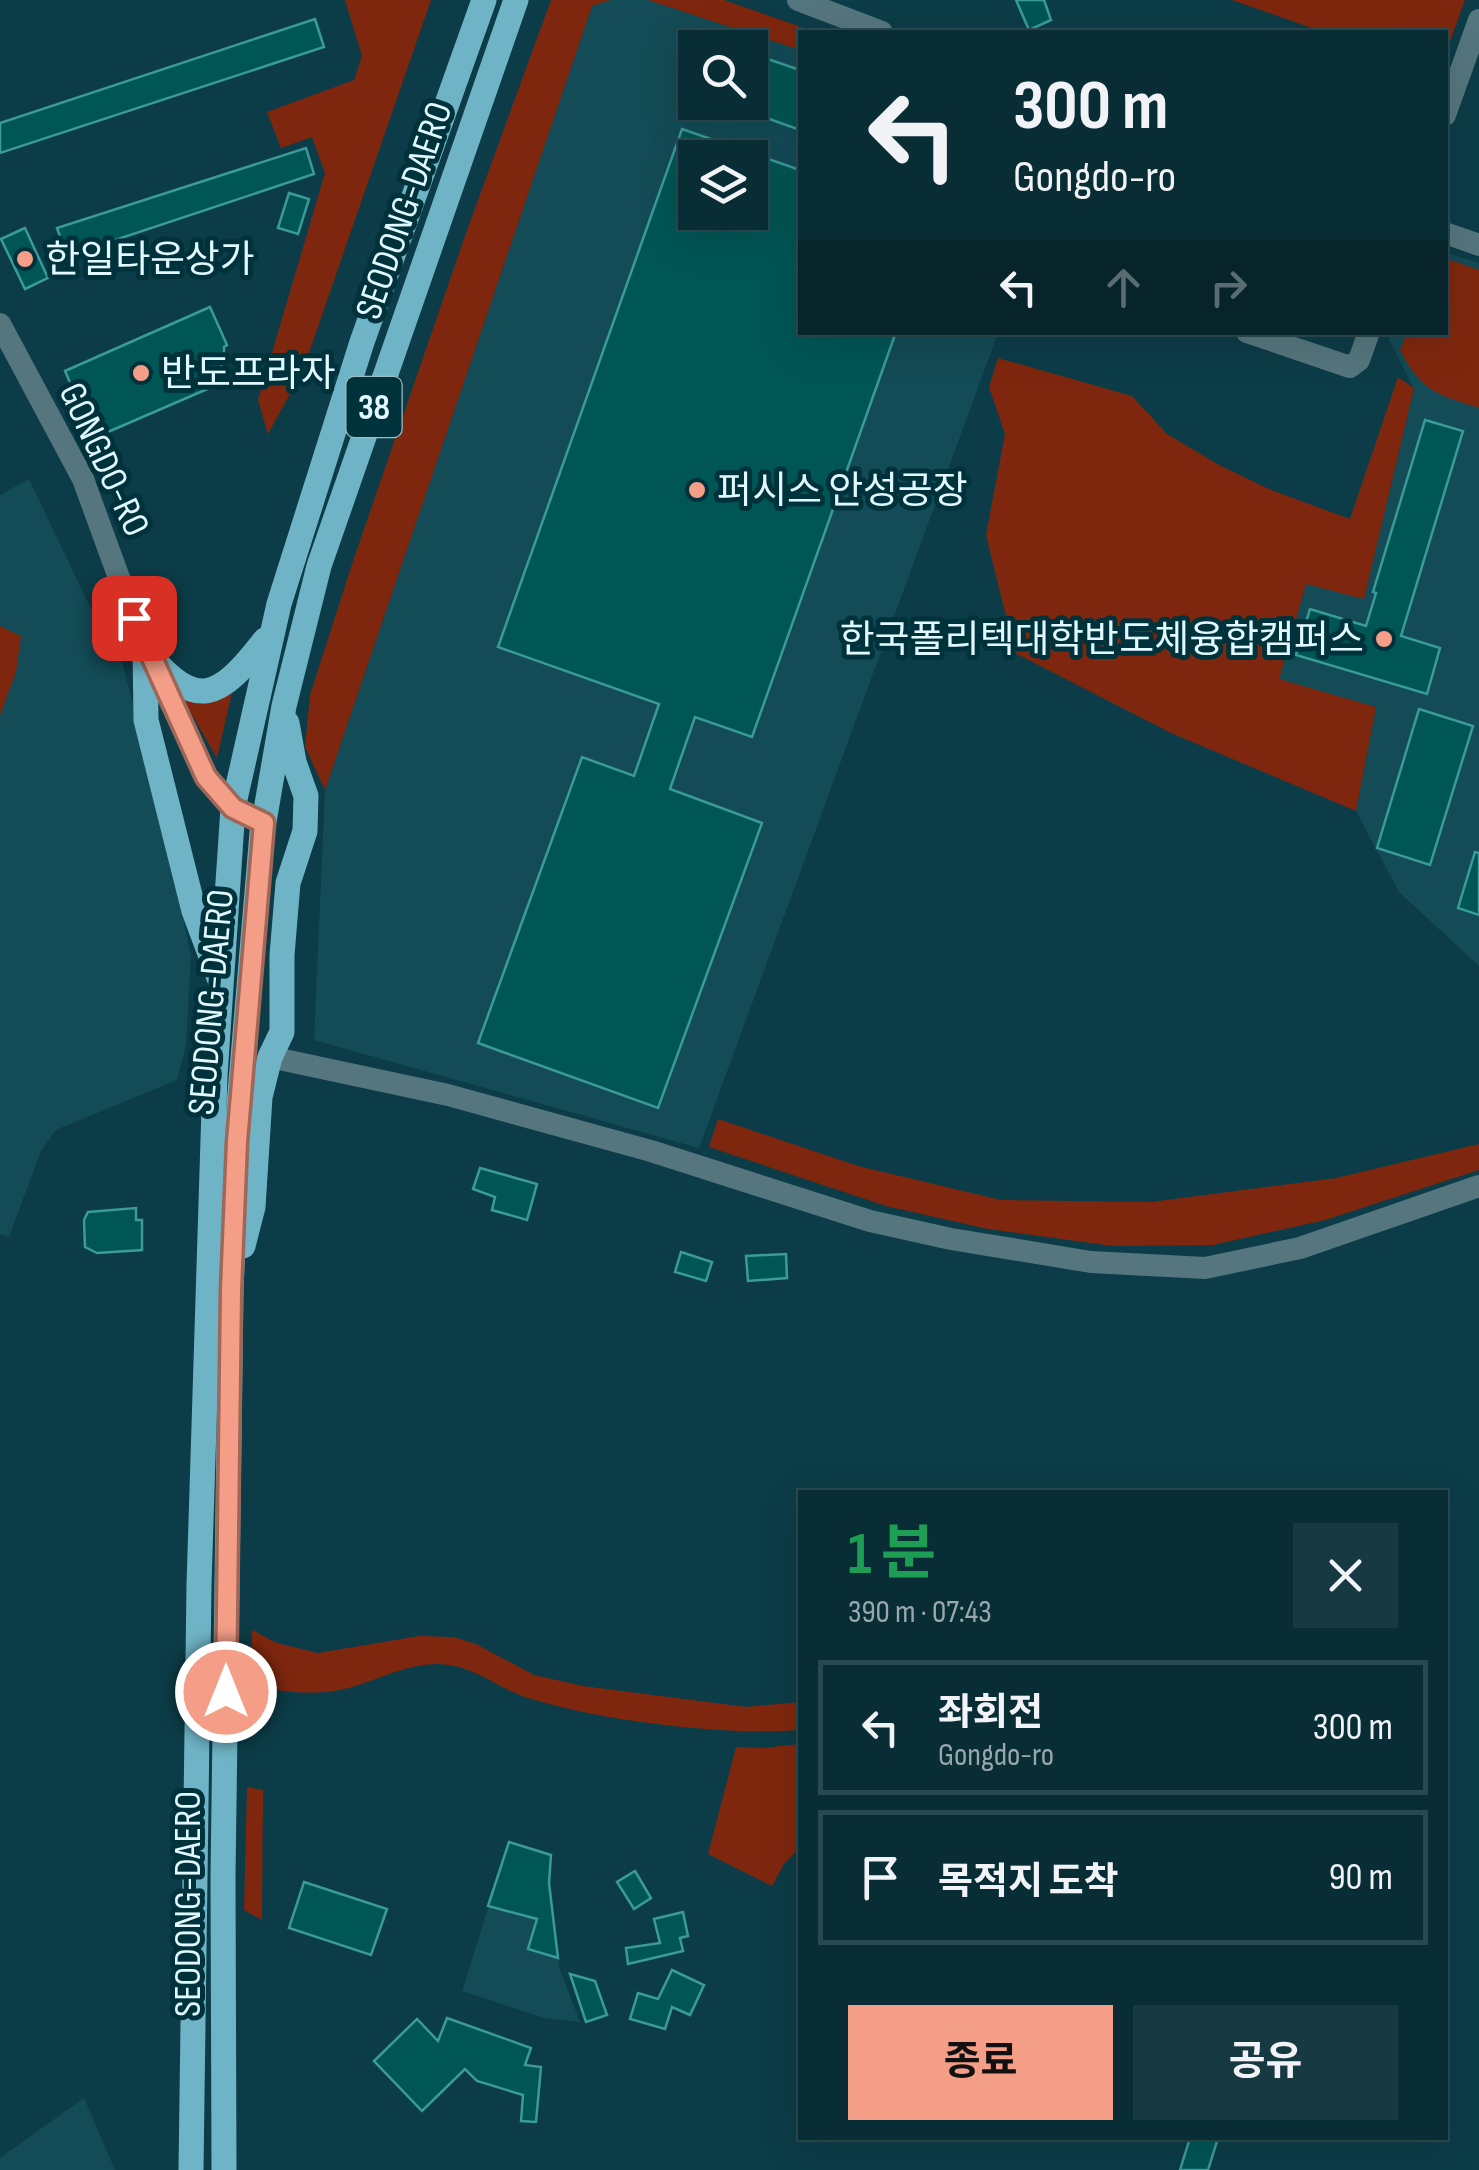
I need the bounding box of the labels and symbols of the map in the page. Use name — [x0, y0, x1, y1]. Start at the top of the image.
street label: SEODONG-DAERO — [346, 96, 463, 325]
place label: 한일타운상가 — [45, 238, 255, 283]
marker: 한일타운상가 — [14, 248, 36, 270]
place label: 반도프라자 — [161, 352, 336, 397]
marker: 반도프라자 — [130, 362, 152, 384]
street label: GONGDO-RO — [49, 376, 159, 543]
road number: 38 — [346, 377, 402, 437]
place label: 퍼시스 안성공장 — [717, 469, 968, 514]
marker: 퍼시스 안성공장 — [686, 479, 708, 501]
pin — [92, 576, 177, 661]
place label: 한국폴리텍대학반도체융합캠퍼스 — [840, 618, 1364, 663]
marker: 한국폴리텍대학반도체융합캠퍼스 — [1373, 628, 1395, 650]
street label: SEODONG-DAERO — [179, 888, 244, 1117]
position arrow — [174, 1640, 278, 1744]
street label: SEODONG-DAERO — [166, 1791, 211, 2017]

